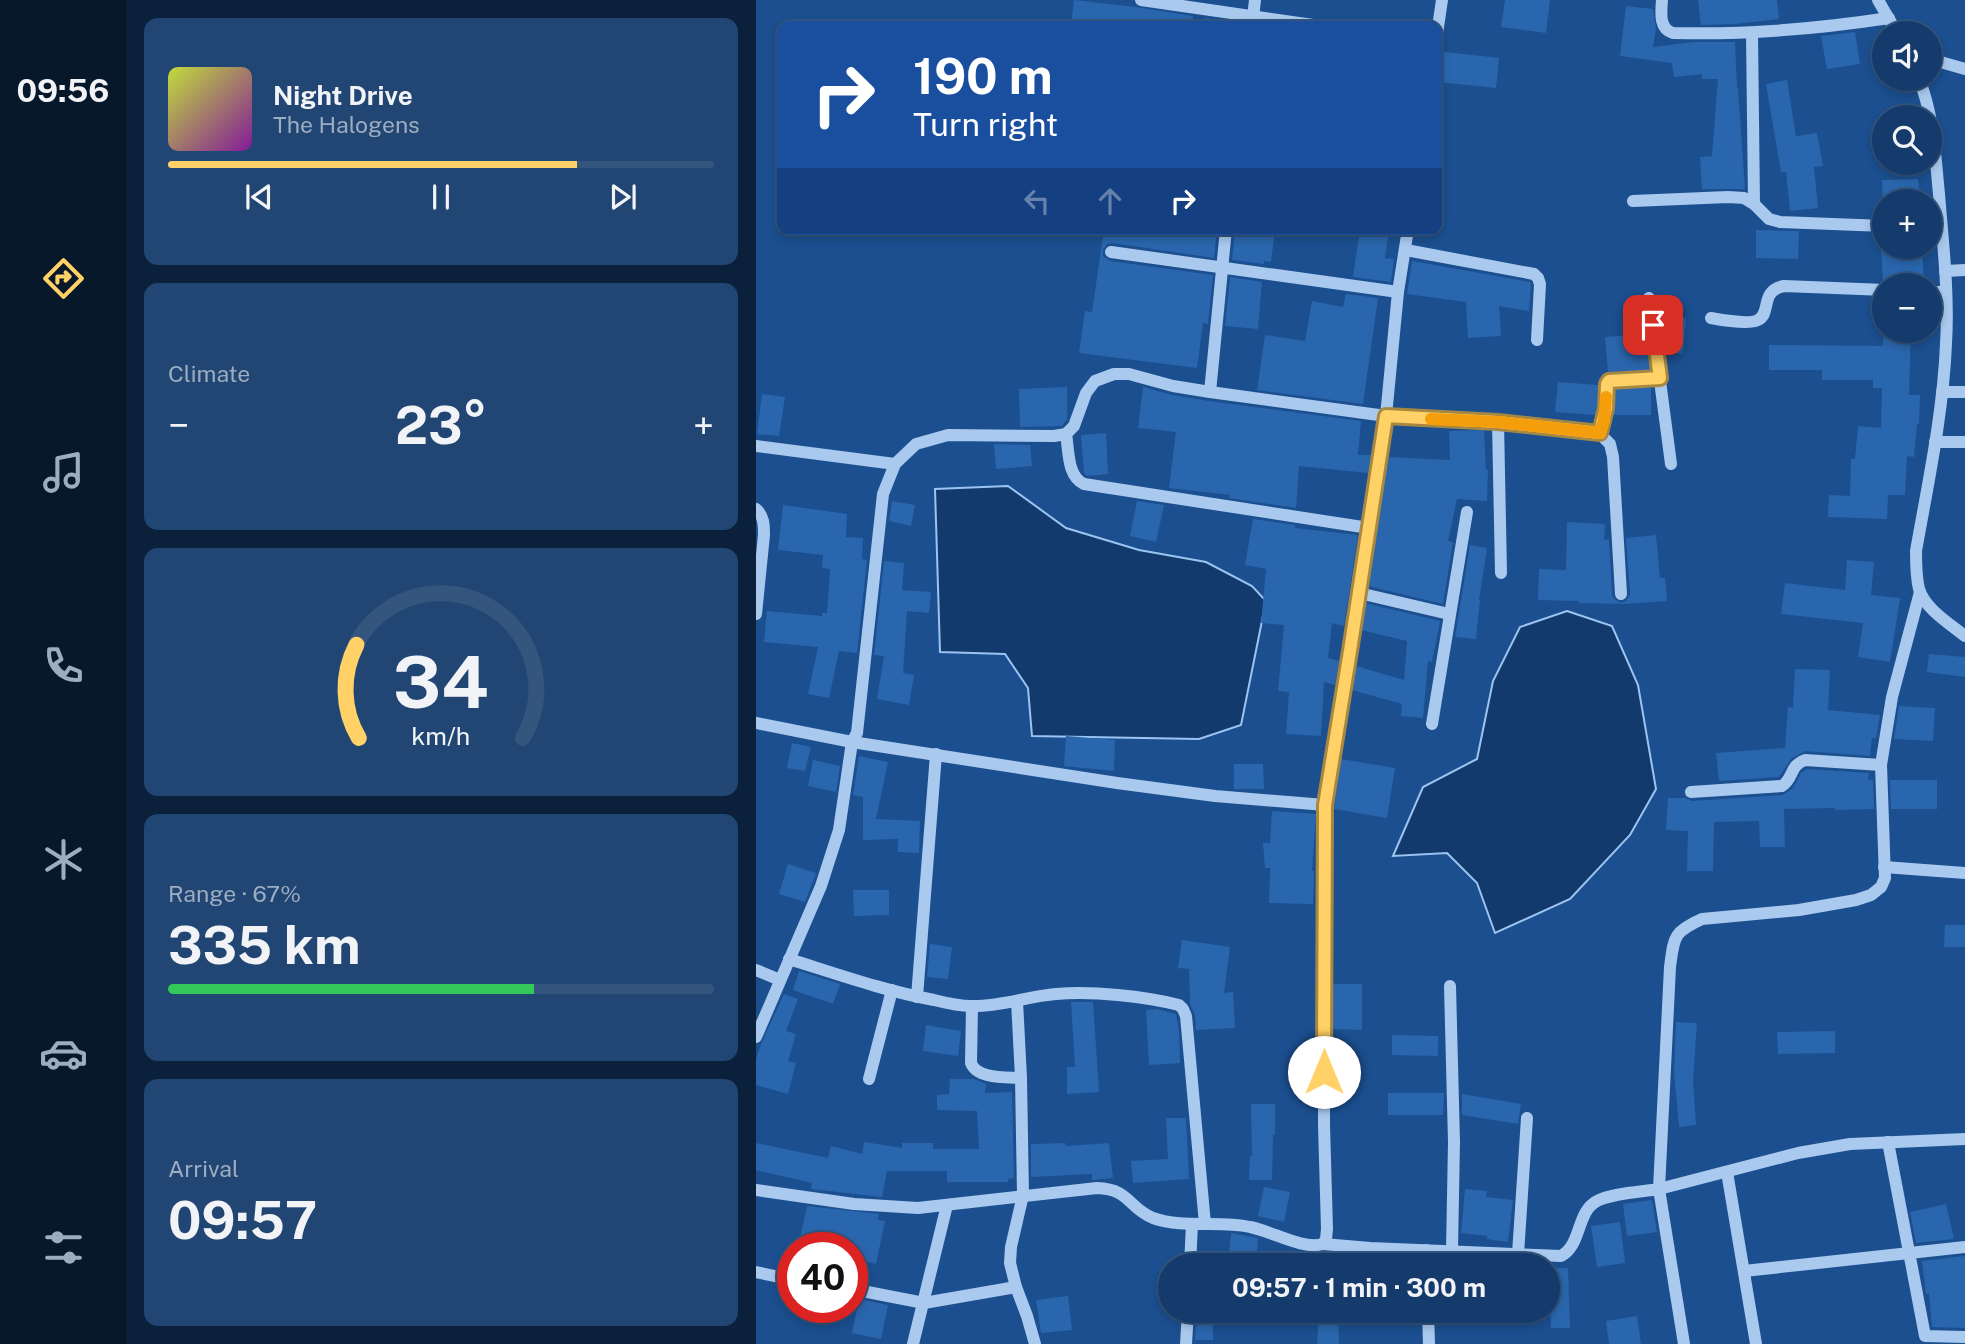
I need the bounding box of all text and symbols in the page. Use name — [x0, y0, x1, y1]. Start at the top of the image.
map controls — [1872, 21, 1942, 343]
button: sound — [1872, 21, 1942, 91]
text: 190 m — [913, 47, 1053, 105]
icon: right — [798, 49, 889, 140]
text: 09:56 — [17, 72, 109, 109]
text: Night Drive — [273, 80, 413, 111]
button: search — [1872, 105, 1942, 175]
text: Turn right — [913, 106, 1058, 143]
text: The Halogens — [273, 111, 420, 138]
icon: previous — [240, 178, 278, 216]
icon: pause — [422, 178, 460, 216]
icon: next — [604, 178, 642, 216]
icon: left — [1018, 182, 1056, 220]
icon: ahead — [1091, 182, 1129, 220]
icon: right — [1164, 182, 1202, 220]
button: + — [1872, 189, 1942, 259]
icon: directions — [39, 254, 88, 303]
button: − — [1872, 273, 1942, 343]
pin — [1623, 295, 1683, 355]
icon: arrive — [1634, 306, 1672, 344]
text: Climate — [168, 360, 250, 387]
text: 23° — [395, 395, 487, 456]
text: − — [168, 403, 189, 448]
text: + — [693, 403, 714, 448]
icon: music — [39, 448, 88, 497]
text: 34 — [393, 639, 489, 724]
icon: phone — [39, 641, 88, 690]
text: km/h — [412, 721, 470, 751]
icon: climate — [39, 835, 88, 884]
text: Range · 67% — [168, 880, 301, 907]
text: 335 km — [168, 915, 361, 976]
icon: car — [39, 1029, 88, 1078]
position arrow — [1287, 1035, 1361, 1109]
text: Arrival — [168, 1155, 239, 1182]
text: 09:57 — [168, 1190, 317, 1251]
icon: filters — [39, 1223, 88, 1272]
speed limit sign: 40 — [777, 1232, 868, 1323]
text: 09:57 · 1 min · 300 m — [1232, 1272, 1486, 1303]

